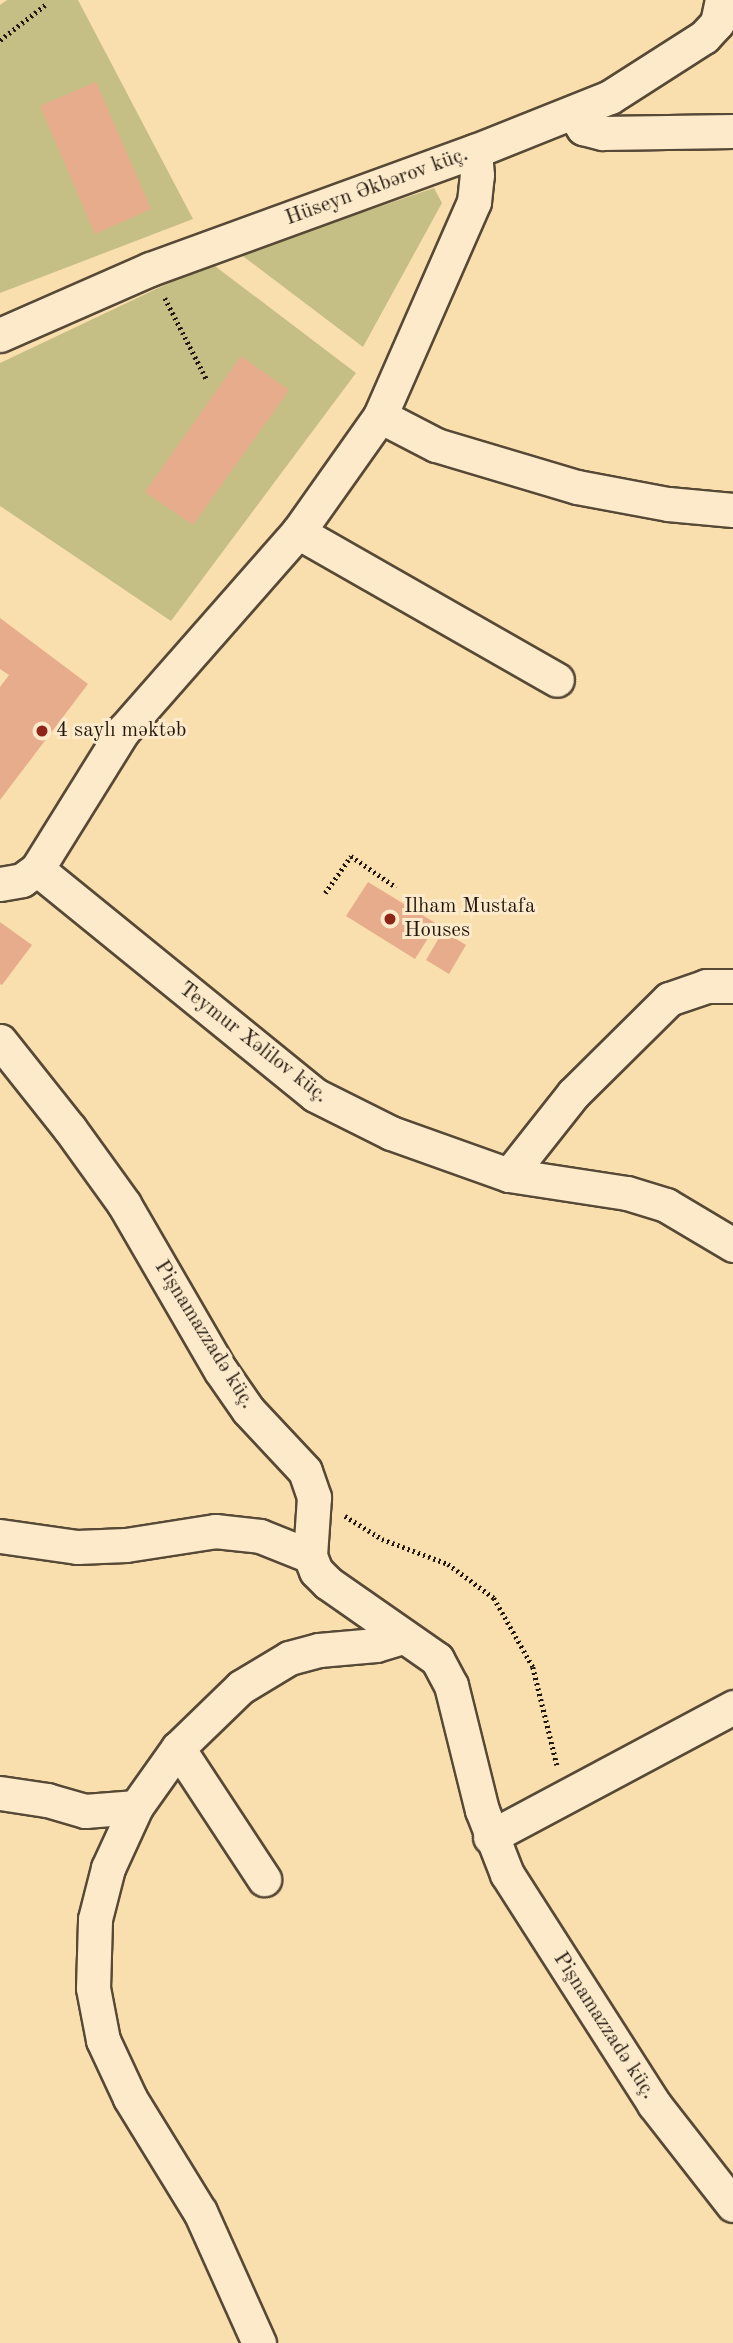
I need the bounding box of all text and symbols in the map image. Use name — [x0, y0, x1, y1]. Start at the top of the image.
street label: Hüseyn Əkbərov küç. — [282, 142, 472, 232]
place label: 4 saylı məktəb — [56, 718, 187, 744]
marker: 4 saylı məktəb — [34, 723, 50, 739]
place label: Ilham Mustafa Houses — [404, 894, 535, 944]
marker: Ilham Mustafa Houses — [382, 911, 398, 927]
street label: Teymur Xəlilov küç. — [173, 977, 333, 1109]
street label: Pişnamazzadə küç. — [148, 1256, 260, 1414]
street label: Pişnamazzadə küç. — [547, 1948, 661, 2104]

